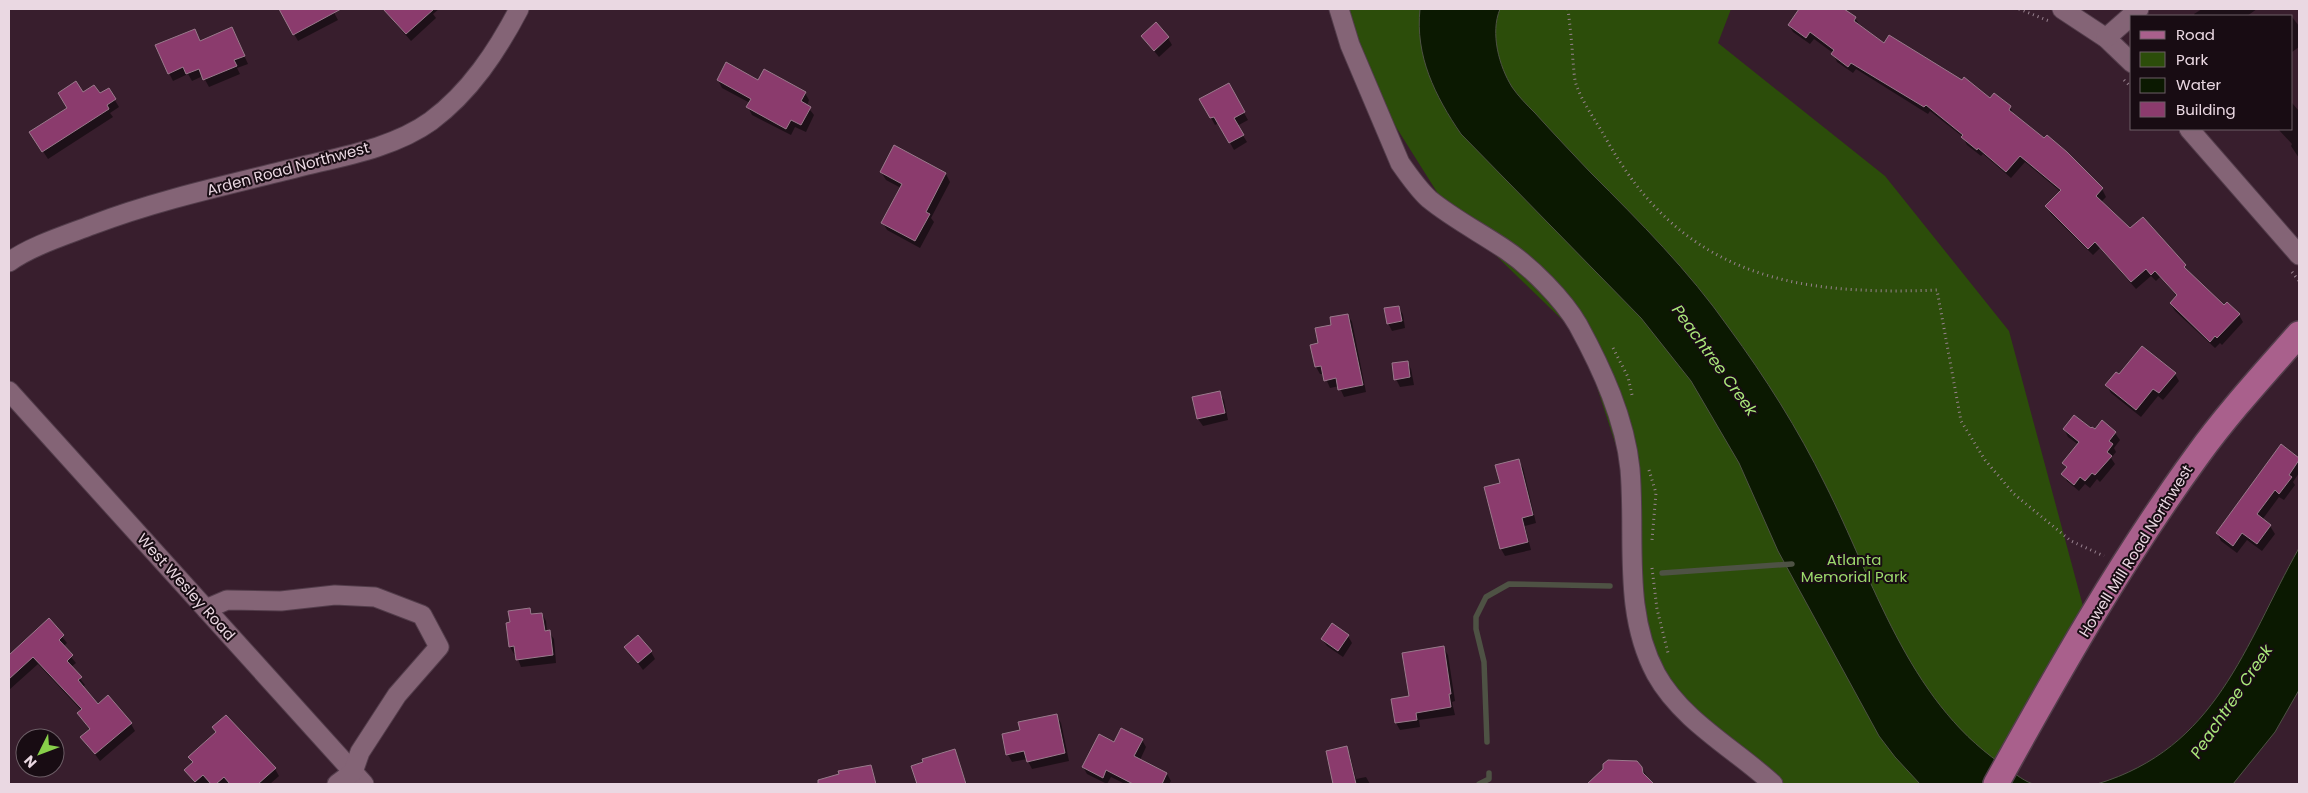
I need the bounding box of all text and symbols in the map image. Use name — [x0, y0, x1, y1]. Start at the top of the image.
legend — [2130, 15, 2293, 130]
text: Road — [2176, 24, 2215, 45]
text: Park — [2176, 49, 2208, 70]
text: Water — [2176, 74, 2222, 95]
text: Building — [2176, 99, 2236, 120]
street label: Arden Road Northwest — [204, 137, 371, 200]
water label: Peachtree Creek — [1666, 300, 1763, 421]
street label: Howell Mill Road Northwest — [2074, 461, 2197, 641]
street label: West Wesley Road — [133, 529, 240, 645]
park label: Atlanta Memorial Park — [1801, 549, 1908, 587]
water label: Peachtree Creek — [2185, 639, 2278, 763]
north arrow — [15, 728, 65, 778]
text: N — [19, 751, 41, 772]

